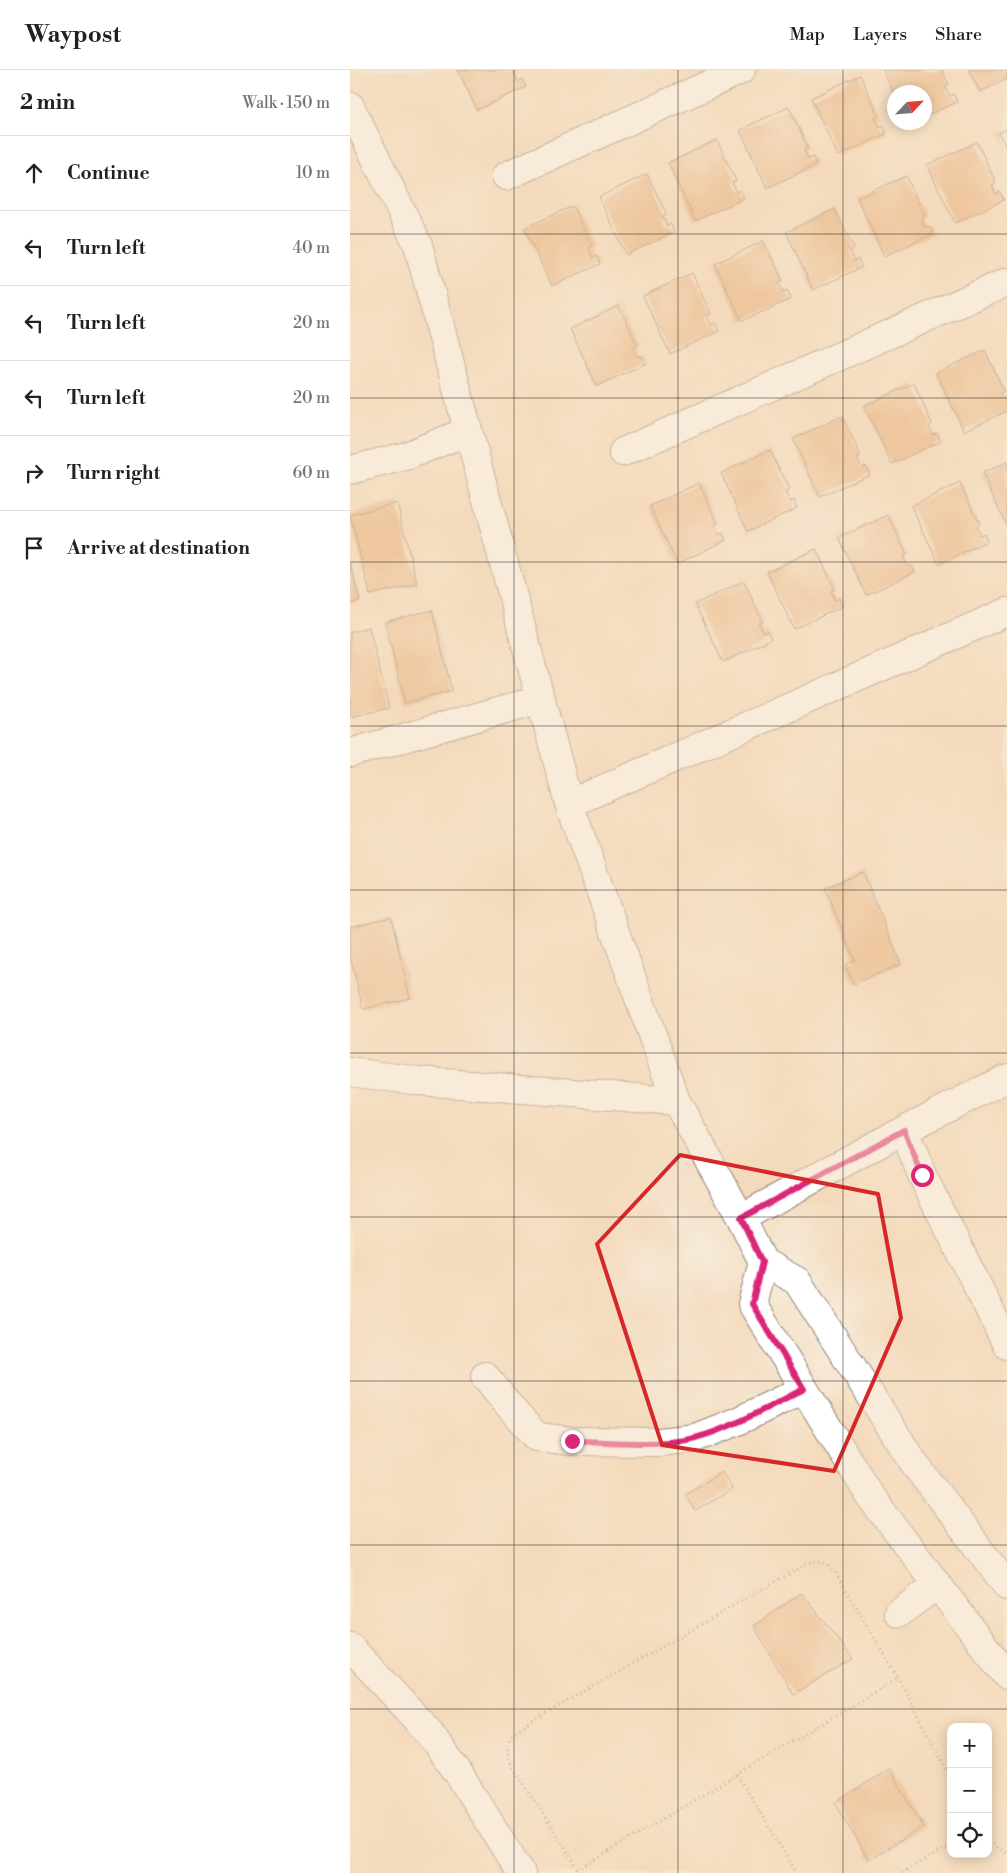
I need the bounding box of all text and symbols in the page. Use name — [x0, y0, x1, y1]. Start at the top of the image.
text: Waypost — [25, 20, 121, 50]
text: Map — [790, 23, 825, 46]
text: Layers — [853, 23, 907, 46]
text: Share — [935, 23, 982, 46]
north arrow — [887, 85, 932, 130]
text: 2 min — [20, 90, 75, 116]
text: Walk · 150 m — [242, 93, 330, 113]
icon: ahead — [20, 159, 48, 187]
text: Continue — [67, 161, 150, 185]
text: 10 m — [296, 163, 330, 183]
icon: left — [20, 234, 48, 262]
text: Turn left — [67, 236, 146, 260]
text: 40 m — [293, 238, 330, 258]
icon: left — [20, 309, 48, 337]
text: Turn left — [67, 311, 146, 335]
text: 20 m — [293, 313, 330, 333]
icon: left — [20, 384, 48, 412]
text: Turn left — [67, 386, 146, 410]
text: 20 m — [293, 388, 330, 408]
icon: right — [20, 459, 48, 487]
text: Turn right — [67, 461, 160, 485]
text: 60 m — [292, 463, 330, 483]
icon: arrive — [20, 534, 48, 562]
text: Arrive at destination — [67, 536, 250, 560]
route start — [911, 1164, 934, 1187]
route end — [561, 1430, 584, 1453]
map controls — [947, 1723, 992, 1858]
button: + — [947, 1723, 992, 1768]
button: − — [947, 1768, 992, 1813]
button: locate — [947, 1813, 992, 1858]

